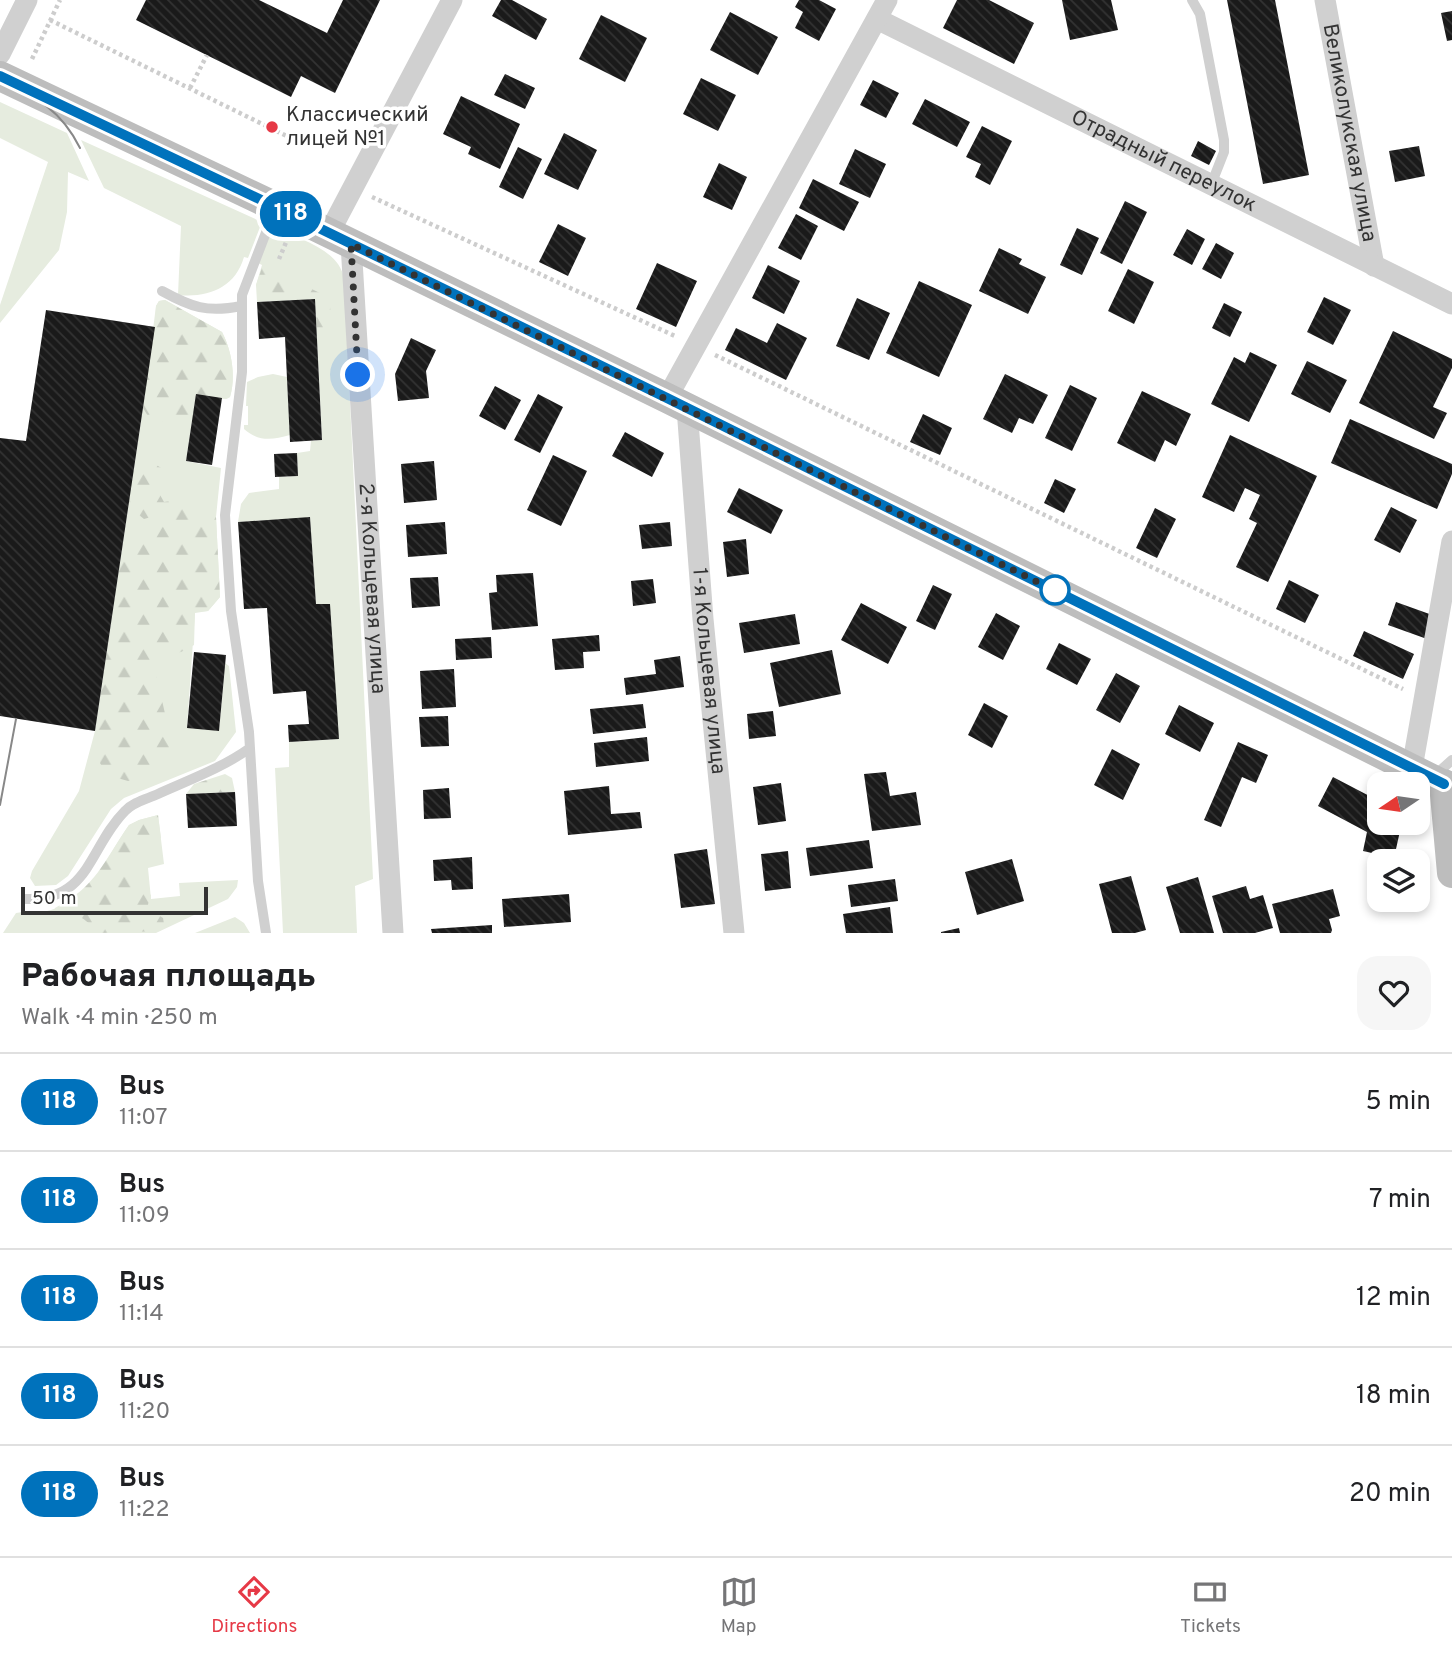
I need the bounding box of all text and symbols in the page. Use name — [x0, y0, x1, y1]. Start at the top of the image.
street label: Великолукская улица — [1316, 22, 1383, 244]
place label: Классический лицей №1 — [286, 102, 429, 153]
street label: Отрадный переулок — [1066, 104, 1261, 218]
marker: Классический лицей №1 — [264, 119, 280, 135]
line badge: 118 — [251, 191, 331, 237]
text: 118 — [274, 199, 308, 229]
your location — [340, 357, 375, 392]
street label: 2-я Кольцевая улица — [352, 482, 392, 695]
street label: 1-я Кольцевая улица — [686, 567, 732, 776]
unlabelled marker — [1040, 575, 1070, 605]
north arrow — [1367, 772, 1430, 835]
map controls — [1367, 772, 1430, 912]
button: layers — [1367, 849, 1430, 912]
scale bar — [21, 884, 208, 916]
text: 50 m — [32, 887, 77, 911]
button: heart — [1357, 956, 1431, 1030]
text: Рабочая площадь — [21, 957, 316, 999]
text: Walk · 4 min · 250 m — [21, 1004, 218, 1033]
text: Bus — [119, 1071, 165, 1104]
text: 5 min — [1365, 1086, 1431, 1119]
text: 118 — [42, 1087, 77, 1117]
text: 11:07 — [119, 1104, 167, 1133]
text: Bus — [119, 1169, 165, 1202]
text: 7 min — [1369, 1184, 1431, 1217]
text: 118 — [42, 1185, 77, 1215]
text: 11:09 — [119, 1202, 170, 1231]
text: Bus — [119, 1267, 165, 1300]
text: 12 min — [1356, 1282, 1431, 1315]
text: 118 — [42, 1283, 77, 1313]
text: 11:14 — [119, 1300, 164, 1329]
text: Bus — [119, 1365, 165, 1398]
text: 18 min — [1356, 1380, 1431, 1413]
text: 118 — [42, 1381, 77, 1411]
text: 11:20 — [119, 1398, 170, 1427]
text: Bus — [119, 1463, 165, 1496]
text: 20 min — [1349, 1478, 1431, 1511]
text: 118 — [42, 1479, 77, 1509]
text: 11:22 — [119, 1496, 170, 1525]
tab: Directions — [211, 1573, 297, 1639]
tab: Map — [720, 1573, 758, 1639]
tab: Tickets — [1180, 1573, 1241, 1639]

